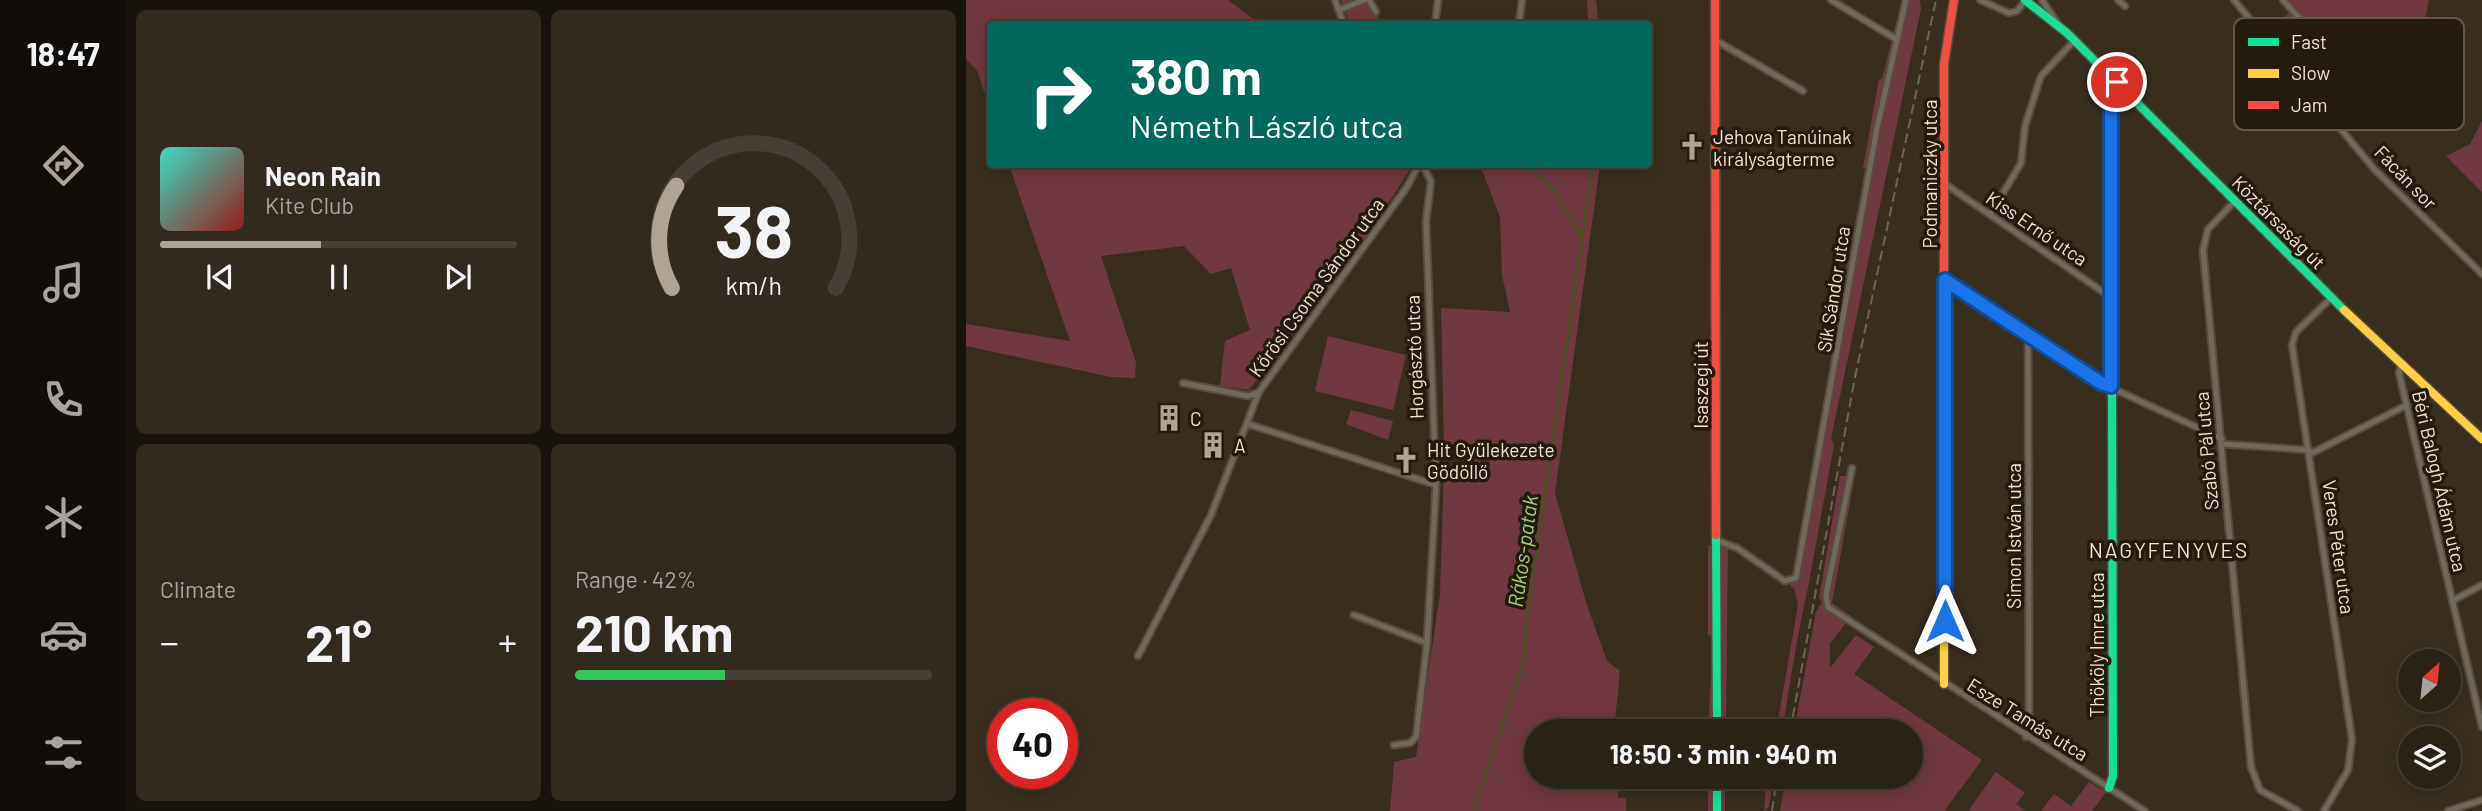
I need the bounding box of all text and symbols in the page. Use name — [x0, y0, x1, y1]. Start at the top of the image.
legend — [2234, 18, 2464, 130]
text: Fast — [2291, 30, 2327, 53]
text: 18:47 — [26, 34, 100, 72]
text: 380 m — [1130, 46, 1262, 105]
icon: right — [1015, 49, 1106, 140]
pin — [2087, 52, 2147, 112]
text: Slow — [2291, 61, 2330, 84]
icon: arrive — [2098, 63, 2136, 101]
text: Jam — [2291, 93, 2327, 116]
street label: Podmaniczky utca — [1918, 99, 1941, 249]
text: Németh László utca — [1130, 106, 1403, 144]
place label: Jehova Tanúinak királyságterme — [1713, 125, 1852, 170]
church icon: Jehova Tanúinak királyságterme — [1677, 132, 1707, 162]
street label: Fácán sor — [2370, 140, 2442, 214]
icon: directions — [39, 141, 88, 190]
text: Neon Rain — [265, 160, 381, 191]
street label: Köztársaság út — [2228, 171, 2330, 273]
text: 38 — [714, 185, 793, 273]
street label: Kiss Ernő utca — [1982, 186, 2092, 270]
text: Kite Club — [265, 191, 354, 219]
street label: Kőrösi Csoma Sándor utca — [1243, 193, 1389, 381]
street label: Sík Sándor utca — [1812, 224, 1854, 354]
icon: music — [39, 258, 88, 307]
icon: previous — [201, 258, 239, 296]
icon: pause — [320, 258, 358, 296]
icon: next — [439, 258, 477, 296]
text: km/h — [725, 270, 782, 300]
street label: Horgásztó utca — [1400, 295, 1428, 419]
street label: Isaszegi út — [1689, 341, 1712, 429]
icon: phone — [39, 375, 88, 424]
street label: Béri Balogh Ádám utca — [2408, 388, 2472, 574]
street label: Szabó Pál utca — [2189, 391, 2223, 511]
building icon: C — [1154, 403, 1184, 433]
place label: C — [1190, 407, 1202, 430]
building icon: A — [1198, 430, 1228, 460]
place label: A — [1234, 434, 1246, 457]
place label: Hit Gyülekezete Gödöllő — [1427, 438, 1555, 483]
church icon: Hit Gyülekezete Gödöllő — [1391, 445, 1421, 475]
street label: Simon István utca — [2002, 463, 2025, 609]
street label: Veres Péter utca — [2318, 479, 2360, 615]
icon: climate — [39, 493, 88, 542]
water label: Rákos-patak — [1502, 493, 1542, 608]
district label: NAGYFENYVES — [2089, 537, 2249, 562]
text: Range · 42% — [575, 565, 696, 593]
street label: Thököly Imre utca — [2085, 572, 2108, 718]
text: Climate — [160, 575, 236, 603]
position arrow — [1908, 584, 1982, 658]
text: 210 km — [575, 600, 733, 662]
icon: car — [39, 610, 88, 659]
text: 21° — [305, 610, 372, 672]
text: − — [160, 618, 179, 664]
text: + — [498, 618, 517, 664]
north arrow — [2398, 649, 2460, 712]
map controls — [2398, 649, 2461, 789]
street label: Esze Tamás utca — [1963, 673, 2093, 765]
speed limit sign: 40 — [987, 698, 1078, 789]
button: layers — [2398, 726, 2461, 789]
icon: filters — [39, 728, 88, 777]
text: 18:50 · 3 min · 940 m — [1610, 738, 1837, 769]

